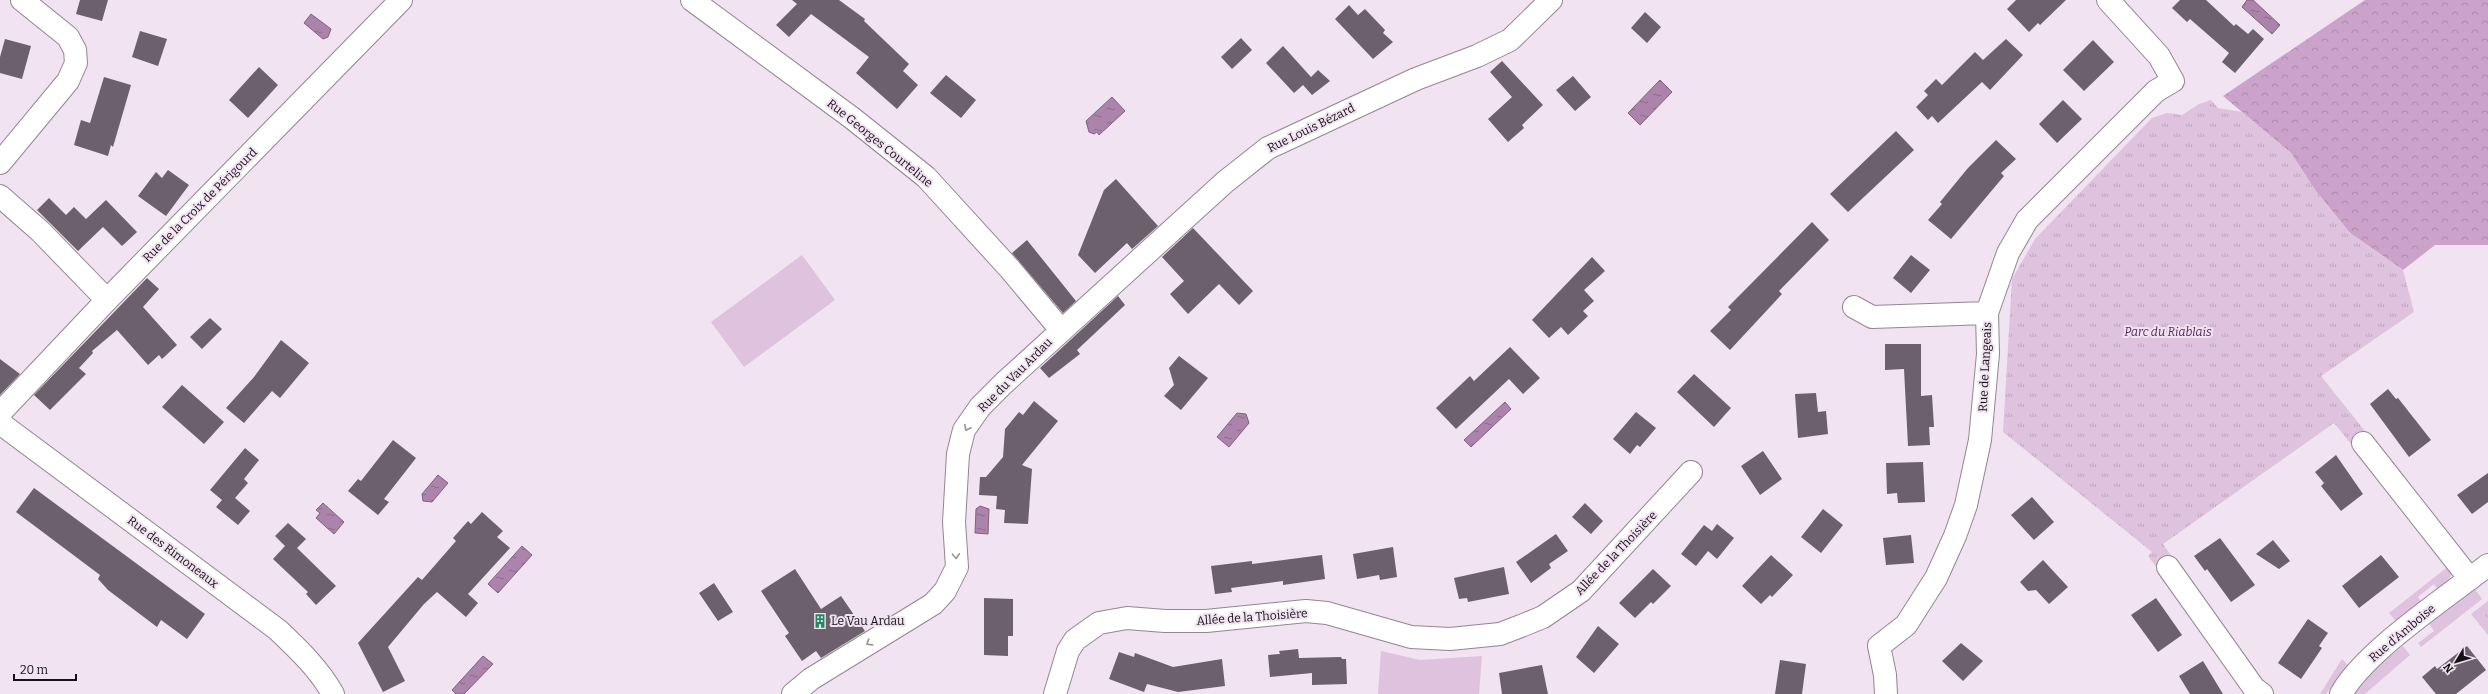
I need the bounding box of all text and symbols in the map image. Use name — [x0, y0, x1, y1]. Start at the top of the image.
street label: Rue Georges Courteline — [824, 96, 936, 190]
street label: Rue Louis Bézard — [1265, 101, 1357, 155]
street label: Rue de la Croix de Périgourd — [140, 145, 260, 265]
street label: Rue de Langeais — [1976, 322, 1994, 412]
park label: Parc du Riablais — [2124, 325, 2212, 339]
street label: Rue du Vau Ardau — [975, 335, 1055, 415]
one-way arrow — [964, 424, 971, 431]
street label: Allée de la Thoisière — [1572, 508, 1660, 598]
street label: Rue des Rimoneaux — [125, 513, 222, 591]
one-way arrow — [952, 553, 960, 559]
street label: Rue d'Amboise — [2366, 601, 2438, 665]
street label: Allée de la Thoisière — [1196, 606, 1308, 628]
building icon: Le Vau Ardau — [812, 613, 828, 629]
place label: Le Vau Ardau — [831, 614, 905, 628]
one-way arrow — [866, 639, 873, 646]
north arrow — [2436, 642, 2476, 682]
scale bar — [14, 656, 76, 682]
text: N — [2440, 660, 2456, 675]
text: 20 m — [20, 663, 49, 677]

